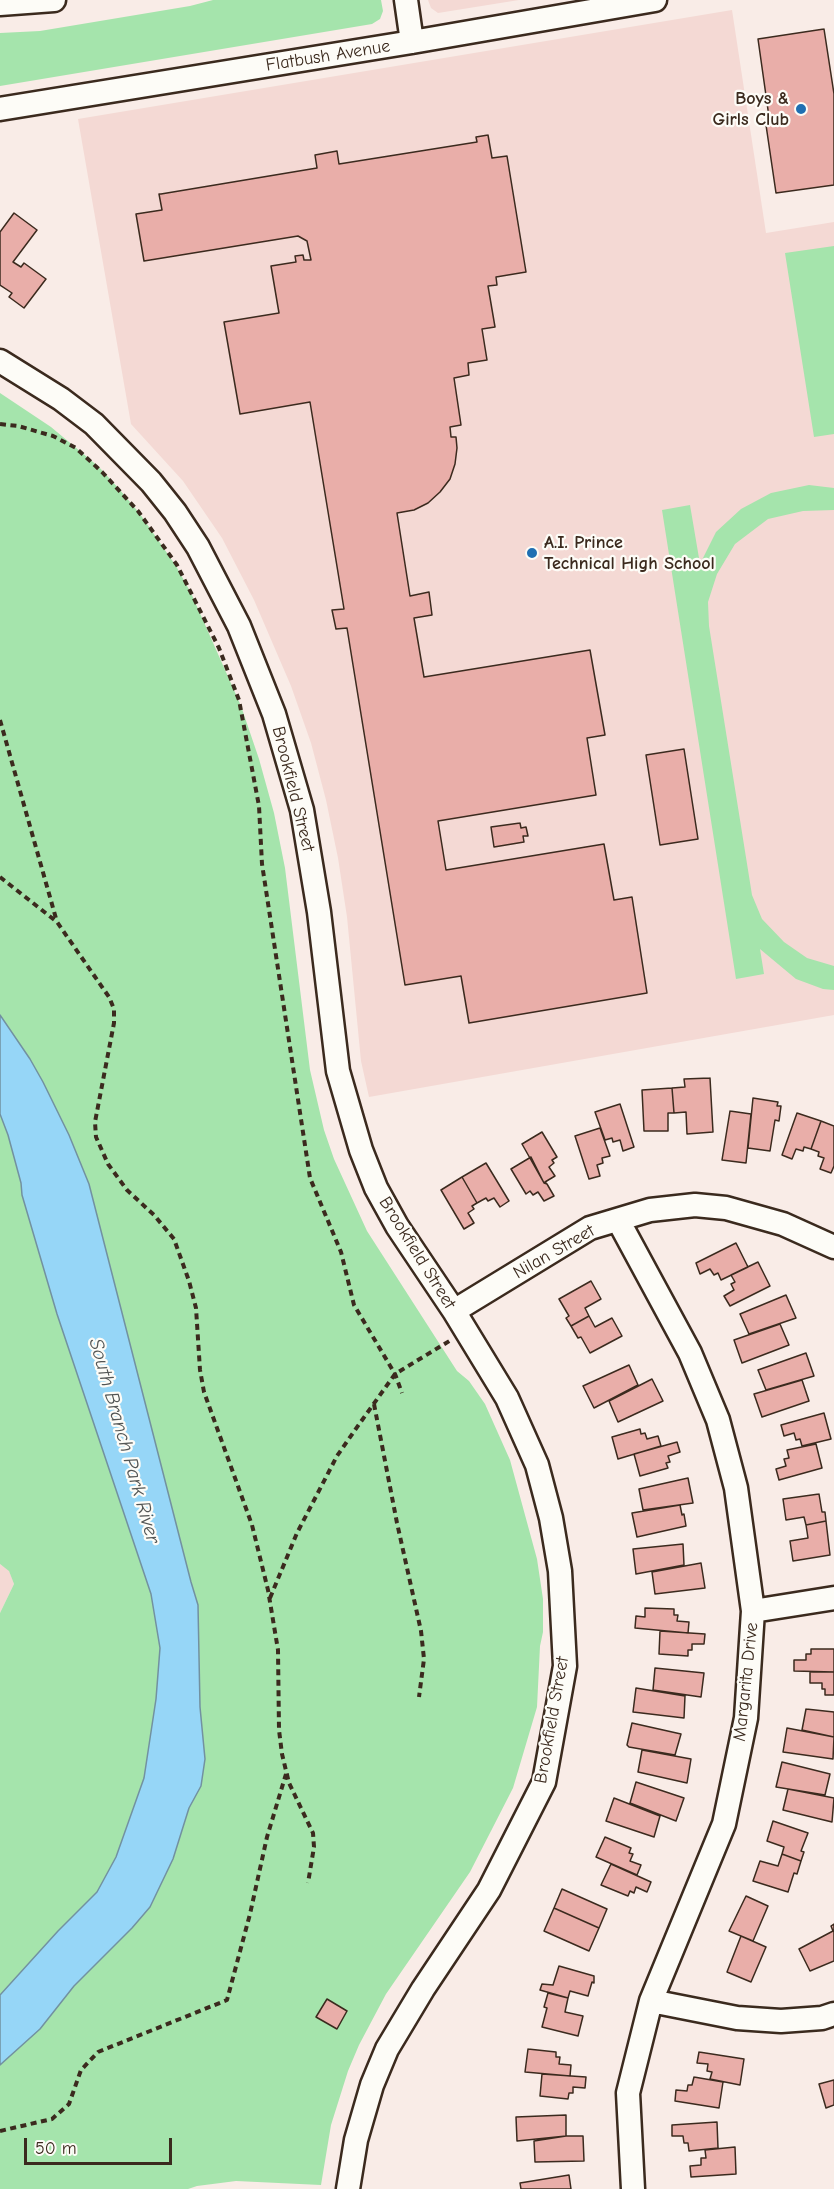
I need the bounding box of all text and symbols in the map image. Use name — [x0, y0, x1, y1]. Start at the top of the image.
street label: Flatbush Avenue — [264, 36, 392, 76]
place label: Boys & Girls Club — [713, 88, 789, 130]
marker: Boys & Girls Club — [794, 102, 808, 116]
place label: A.I. Prince Technical High School — [544, 532, 715, 574]
marker: A.I. Prince Technical High School — [525, 546, 539, 560]
street label: Brookfield Street — [267, 724, 319, 854]
street label: Brookfield Street — [374, 1193, 460, 1313]
street label: Nilan Street — [510, 1220, 598, 1284]
water label: South Branch Park River — [83, 1336, 165, 1546]
street label: Margarita Drive — [729, 1621, 763, 1743]
street label: Brookfield Street — [530, 1655, 574, 1785]
scale bar — [27, 2126, 176, 2164]
text: 50 m — [35, 2138, 77, 2159]

